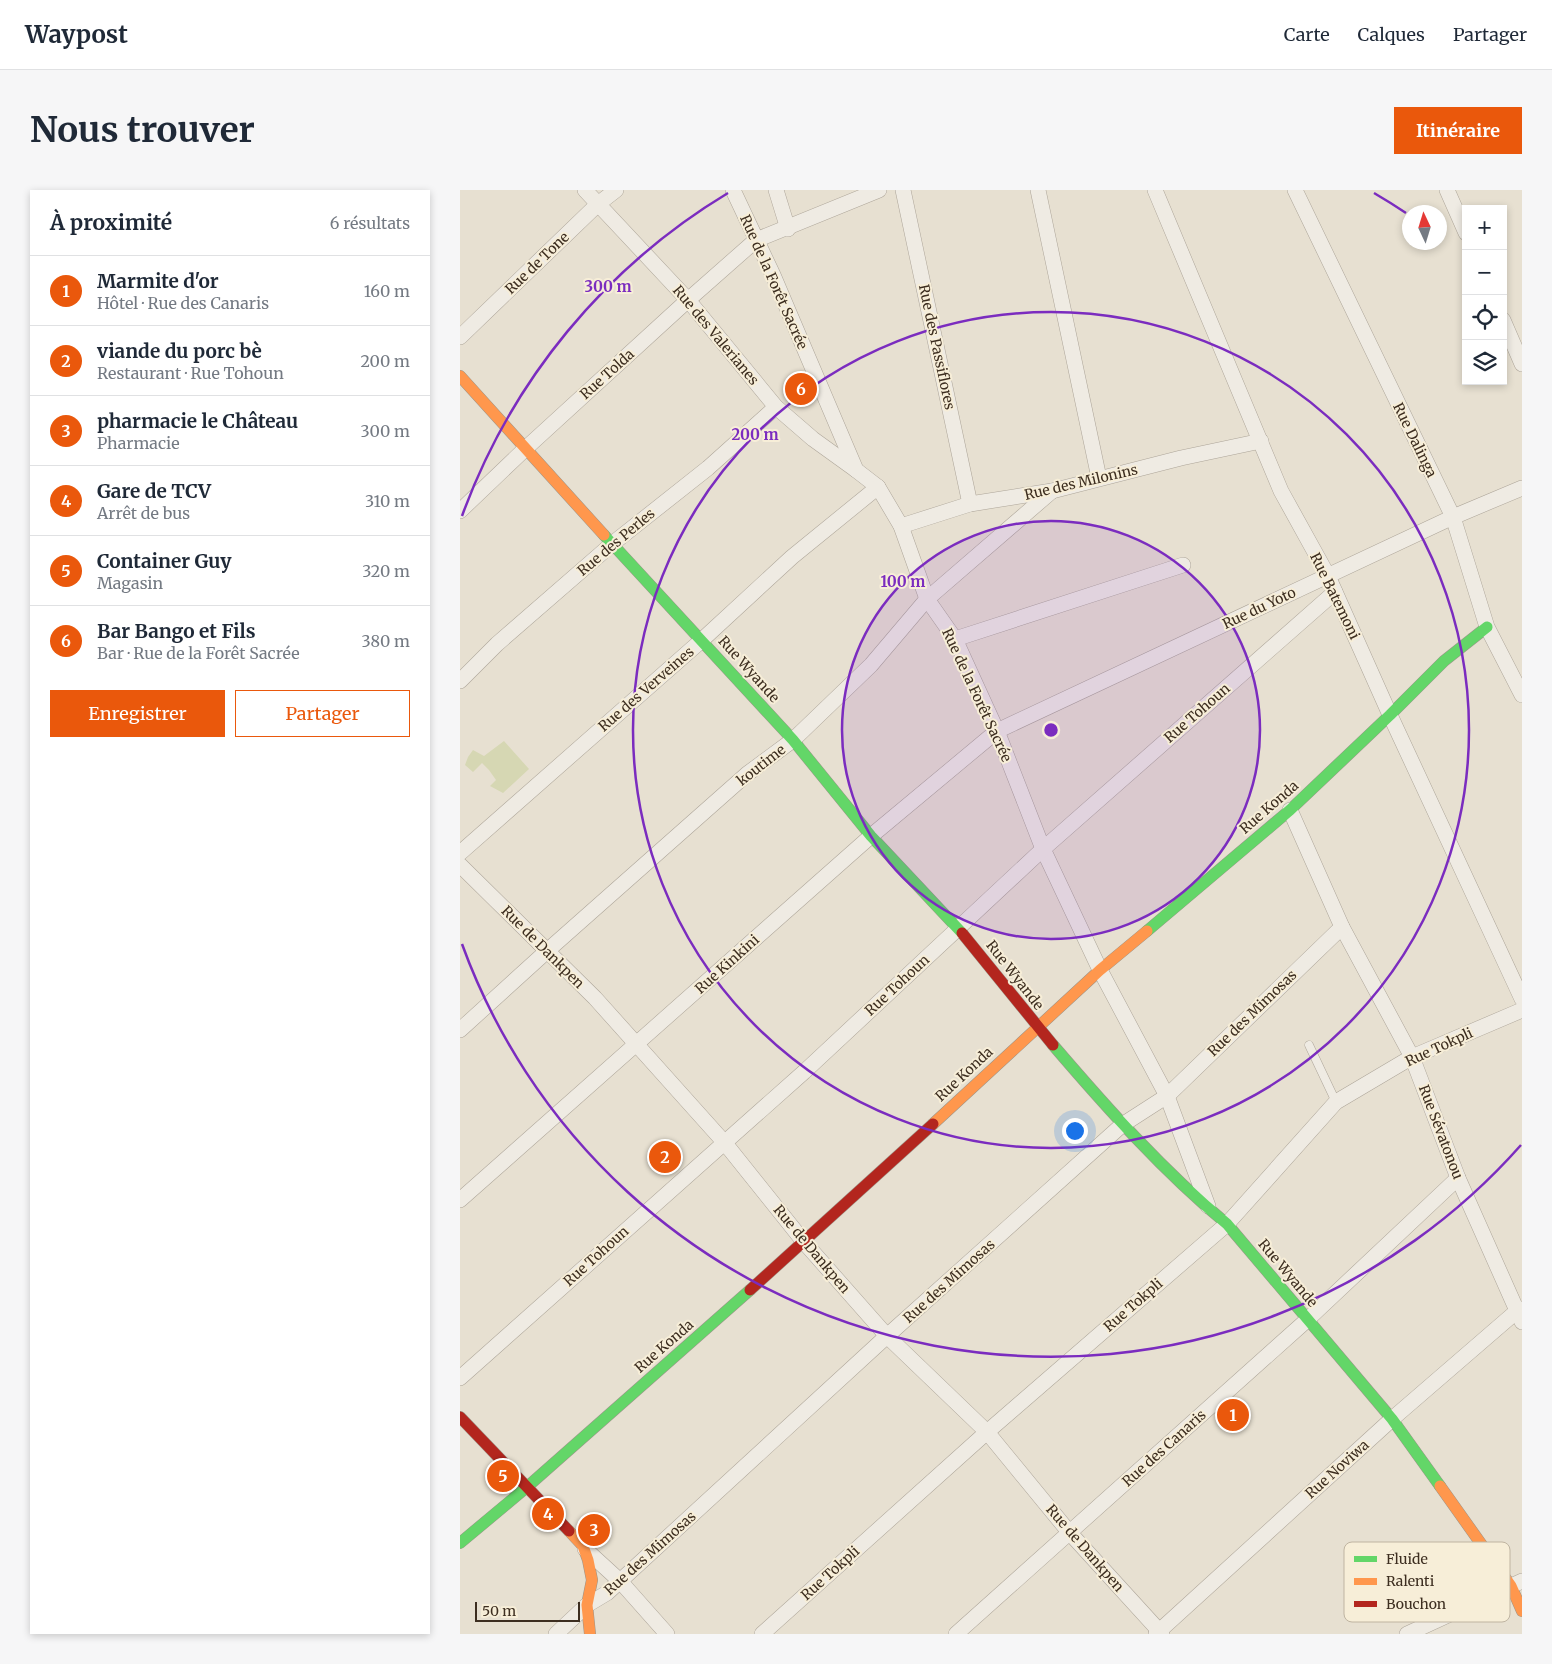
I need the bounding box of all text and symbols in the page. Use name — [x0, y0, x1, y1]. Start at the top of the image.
text: Waypost — [25, 19, 128, 50]
text: Carte — [1284, 23, 1330, 46]
text: Calques — [1358, 23, 1425, 46]
text: Partager — [1453, 23, 1527, 46]
button: Itinéraire — [1394, 107, 1522, 154]
text: Nous trouver — [30, 108, 255, 152]
north arrow — [1402, 205, 1447, 250]
map controls — [1462, 205, 1507, 385]
button: + — [1462, 205, 1507, 250]
text: À proximité — [50, 209, 172, 236]
street label: Rue de la Forêt Sacrée — [736, 212, 812, 352]
text: 6 résultats — [330, 213, 410, 233]
street label: Rue de Tone — [501, 228, 573, 298]
button: − — [1462, 250, 1507, 295]
text: Marmite d'or — [97, 269, 219, 293]
text: 300 m — [584, 277, 632, 296]
text: 1 — [62, 281, 70, 301]
text: 160 m — [364, 281, 410, 301]
street label: Rue des Valerianes — [669, 281, 763, 389]
street label: Rue des Passiflores — [915, 283, 959, 412]
text: Hôtel · Rue des Canaris — [97, 293, 269, 313]
button: locate — [1462, 295, 1507, 340]
text: viande du porc bè — [97, 339, 262, 363]
button: layers — [1462, 340, 1507, 385]
street label: Rue Tolda — [576, 345, 638, 403]
text: 2 — [61, 351, 71, 371]
text: 200 m — [360, 351, 410, 371]
text: Restaurant · Rue Tohoun — [97, 363, 284, 383]
pin: 6 — [785, 370, 817, 408]
street label: Rue Dalinga — [1389, 400, 1441, 481]
text: pharmacie le Château — [97, 409, 298, 433]
text: 3 — [61, 421, 71, 441]
text: 300 m — [361, 421, 410, 441]
text: 200 m — [731, 425, 779, 444]
text: Pharmacie — [97, 433, 180, 453]
street label: Rue des Milonins — [1023, 460, 1140, 504]
text: Gare de TCV — [97, 479, 211, 503]
text: 4 — [61, 491, 71, 511]
text: 310 m — [365, 491, 410, 511]
text: Arrêt de bus — [97, 503, 190, 523]
street label: Rue des Perles — [574, 504, 659, 580]
text: Container Guy — [97, 549, 232, 573]
street label: Rue Batemoni — [1306, 550, 1364, 643]
text: 5 — [61, 561, 71, 581]
text: 320 m — [362, 561, 410, 581]
text: 100 m — [881, 572, 925, 591]
text: Magasin — [97, 573, 163, 593]
street label: Rue du Yoto — [1219, 583, 1299, 633]
text: Bar Bango et Fils — [97, 619, 256, 643]
street label: Rue de la Forêt Sacrée — [938, 625, 1016, 765]
text: 6 — [61, 631, 71, 651]
text: 380 m — [362, 631, 410, 651]
street label: Rue Wyande — [714, 632, 784, 706]
text: Bar · Rue de la Forêt Sacrée — [97, 643, 300, 663]
street label: Rue des Verveines — [595, 643, 698, 735]
street label: Rue Tohoun — [1160, 679, 1234, 747]
button: Enregistrer — [50, 690, 225, 737]
button: Partager — [235, 690, 410, 737]
centre of rings — [1042, 721, 1060, 739]
street label: koutime — [733, 740, 789, 790]
street label: Rue Konda — [1236, 776, 1303, 837]
street label: Rue de Dankpen — [498, 902, 588, 992]
street label: Rue Kinkini — [691, 930, 763, 997]
street label: Rue Wyande — [982, 937, 1048, 1013]
street label: Rue Tohoun — [861, 951, 933, 1019]
street label: Rue des Mimosas — [1204, 966, 1300, 1060]
street label: Rue Tokpli — [1402, 1023, 1476, 1070]
street label: Rue Konda — [931, 1042, 997, 1105]
street label: Rue Sévatonou — [1415, 1082, 1467, 1182]
your location — [1062, 1118, 1088, 1144]
pin: 2 — [649, 1138, 681, 1176]
street label: Rue de Dankpen — [770, 1201, 854, 1297]
street label: Rue Tohoun — [560, 1222, 632, 1290]
street label: Rue des Mimosas — [900, 1235, 999, 1327]
street label: Rue Wyande — [1254, 1235, 1322, 1311]
street label: Rue Tokpli — [1100, 1274, 1167, 1336]
street label: Rue Konda — [631, 1315, 698, 1376]
pin: 1 — [1217, 1396, 1249, 1434]
street label: Rue des Canaris — [1118, 1406, 1210, 1490]
street label: Rue Noviwa — [1301, 1435, 1373, 1502]
pin: 5 — [487, 1457, 519, 1495]
pin: 4 — [532, 1495, 564, 1533]
street label: Rue de Dankpen — [1042, 1501, 1128, 1595]
street label: Rue des Mimosas — [601, 1507, 700, 1599]
pin: 3 — [578, 1511, 610, 1549]
street label: Rue Tokpli — [797, 1542, 863, 1604]
legend — [1344, 1542, 1510, 1622]
text: Fluide — [1386, 1550, 1428, 1568]
text: Ralenti — [1386, 1572, 1435, 1590]
text: Bouchon — [1386, 1595, 1446, 1613]
scale bar — [475, 1599, 580, 1622]
text: 50 m — [482, 1602, 516, 1620]

